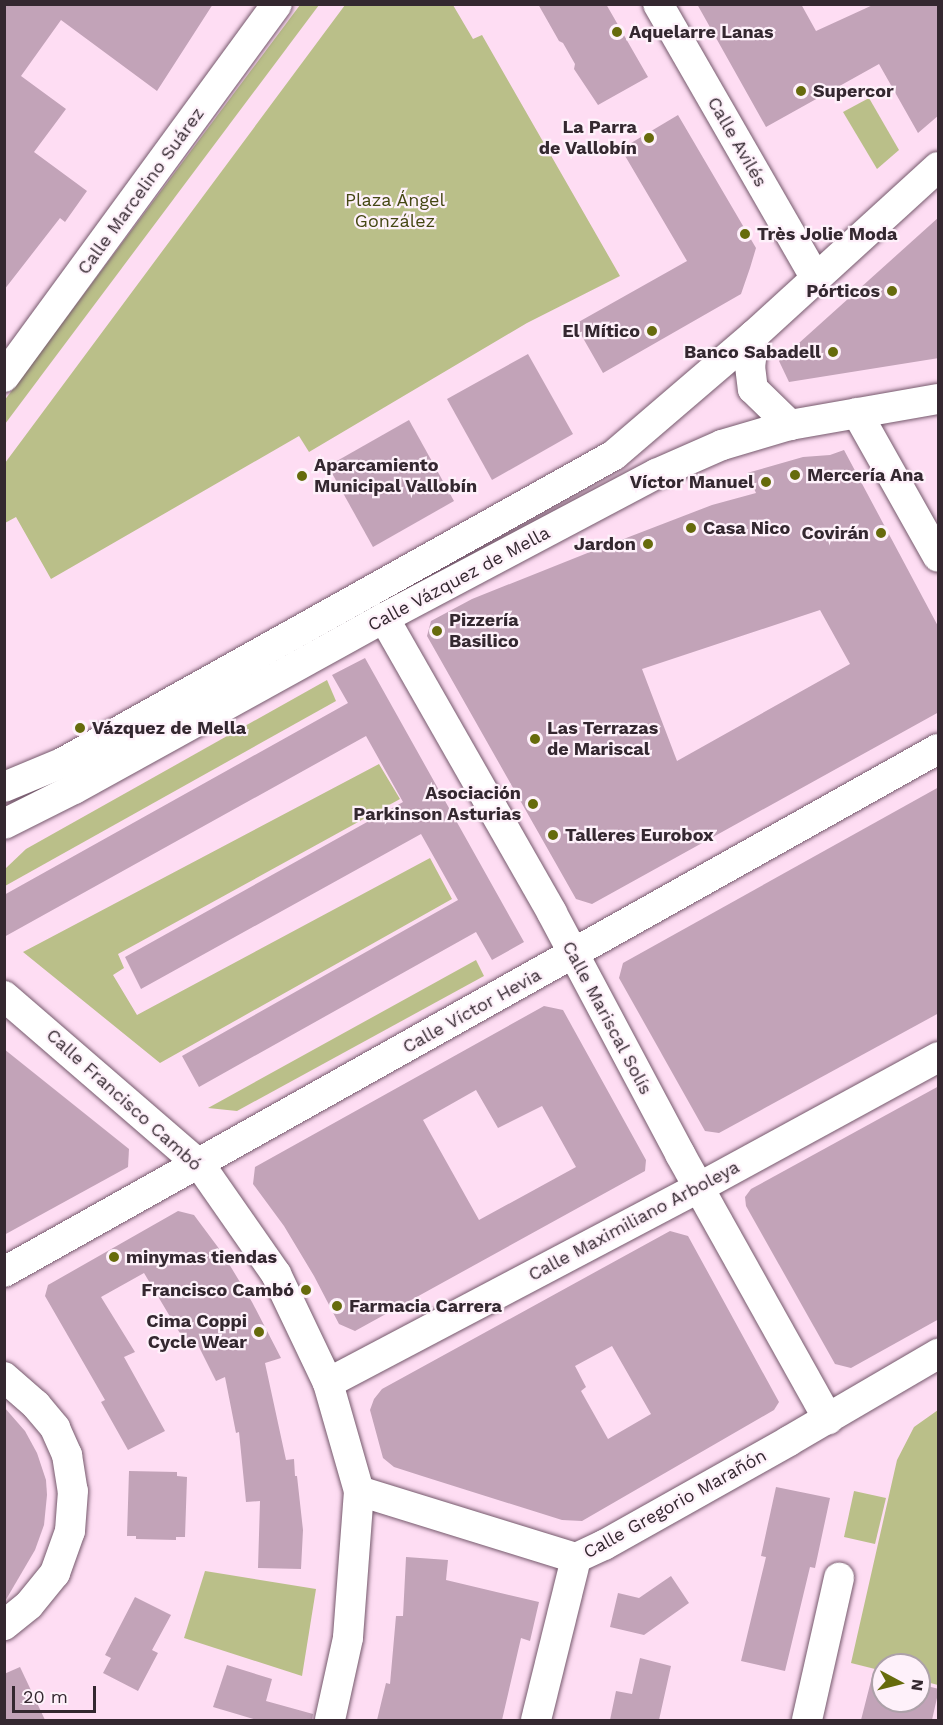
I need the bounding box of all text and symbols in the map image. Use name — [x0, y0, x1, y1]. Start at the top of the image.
place label: Aquelarre Lanas — [629, 21, 774, 43]
marker: Aquelarre Lanas — [610, 25, 624, 39]
place label: Supercor — [813, 80, 894, 102]
marker: Supercor — [794, 84, 808, 98]
street label: Calle Avilés — [702, 93, 772, 191]
street label: Calle Marcelino Suárez — [73, 103, 209, 279]
place label: La Parra de Vallobín — [538, 117, 637, 160]
marker: La Parra de Vallobín — [642, 131, 656, 145]
park label: Plaza Ángel González — [344, 190, 446, 232]
place label: Très Jolie Moda — [757, 223, 898, 245]
marker: Très Jolie Moda — [738, 227, 752, 241]
place label: Pórticos — [806, 280, 880, 302]
marker: Pórticos — [885, 284, 899, 298]
place label: El Mítico — [562, 320, 640, 342]
marker: El Mítico — [645, 324, 659, 338]
place label: Banco Sabadell — [684, 341, 821, 363]
marker: Banco Sabadell — [826, 345, 840, 359]
place label: Aparcamiento Municipal Vallobín — [314, 455, 478, 498]
place label: Mercería Ana — [807, 464, 924, 486]
marker: Mercería Ana — [788, 468, 802, 482]
marker: Aparcamiento Municipal Vallobín — [295, 469, 309, 483]
place label: Víctor Manuel — [629, 471, 754, 493]
marker: Víctor Manuel — [759, 475, 773, 489]
place label: Casa Nico — [703, 517, 790, 539]
marker: Casa Nico — [684, 521, 698, 535]
street label: Calle Vázquez de Mella — [364, 522, 554, 636]
place label: Covirán — [802, 522, 869, 544]
marker: Covirán — [874, 526, 888, 540]
place label: Jardon — [574, 533, 636, 555]
marker: Jardon — [641, 537, 655, 551]
place label: Pizzería Basilico — [449, 610, 519, 652]
marker: Pizzería Basilico — [430, 624, 444, 638]
place label: Vázquez de Mella — [92, 717, 246, 739]
place label: Las Terrazas de Mariscal — [547, 718, 659, 760]
marker: Vázquez de Mella — [73, 721, 87, 735]
marker: Las Terrazas de Mariscal — [528, 732, 542, 746]
place label: Asociación Parkinson Asturias — [353, 783, 521, 826]
marker: Asociación Parkinson Asturias — [526, 797, 540, 811]
place label: Talleres Eurobox — [565, 824, 714, 846]
marker: Talleres Eurobox — [546, 828, 560, 842]
street label: Calle Mariscal Solís — [557, 937, 657, 1099]
street label: Calle Víctor Hevia — [399, 964, 545, 1058]
street label: Calle Francisco Cambó — [42, 1024, 206, 1176]
street label: Calle Maximiliano Arboleya — [525, 1156, 743, 1286]
place label: minymas tiendas — [126, 1246, 277, 1268]
marker: minymas tiendas — [107, 1250, 121, 1264]
place label: Francisco Cambó — [141, 1279, 294, 1301]
marker: Francisco Cambó — [299, 1283, 313, 1297]
place label: Farmacia Carrera — [349, 1295, 502, 1317]
marker: Farmacia Carrera — [330, 1299, 344, 1313]
place label: Cima Coppi Cycle Wear — [146, 1311, 247, 1354]
marker: Cima Coppi Cycle Wear — [252, 1325, 266, 1339]
street label: Calle Gregorio Marañón — [580, 1445, 770, 1563]
north arrow — [871, 1653, 931, 1713]
scale bar — [15, 1674, 99, 1712]
text: N — [907, 1678, 928, 1692]
text: 20 m — [23, 1686, 68, 1707]

